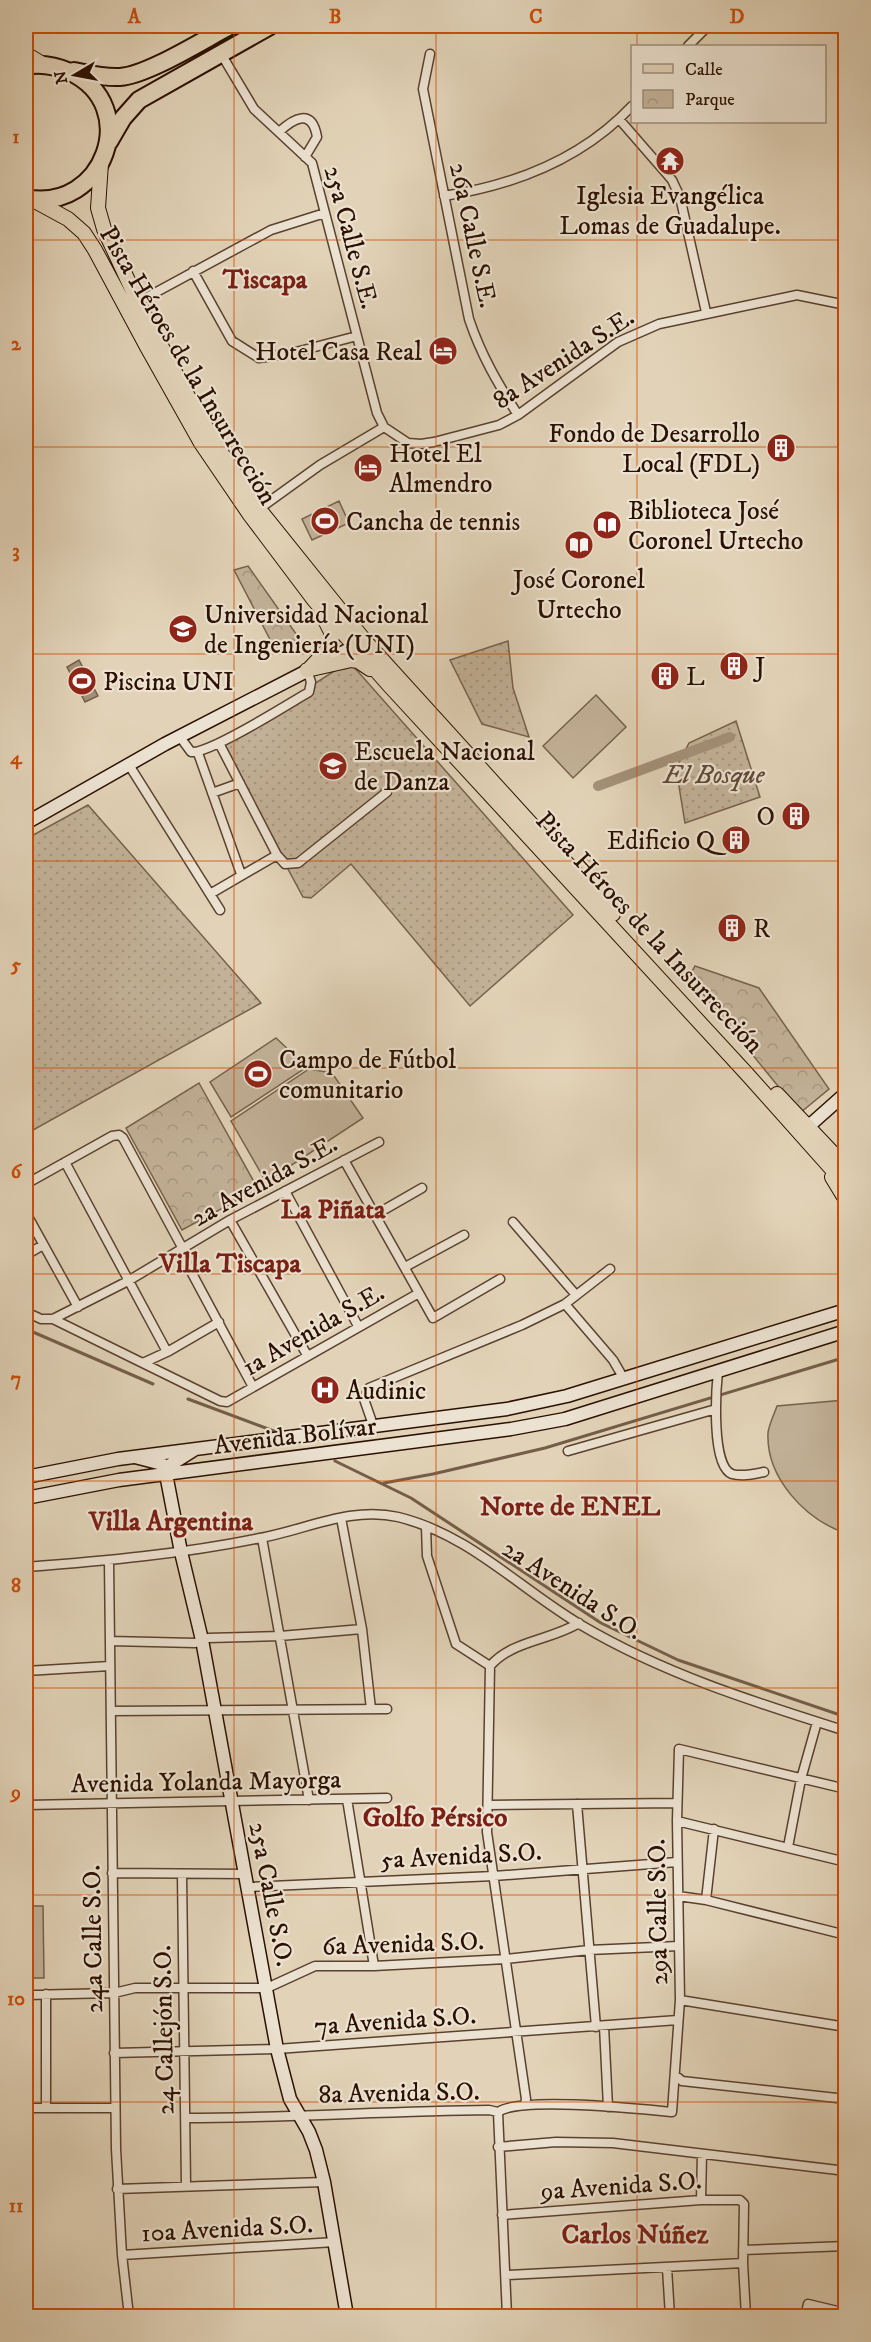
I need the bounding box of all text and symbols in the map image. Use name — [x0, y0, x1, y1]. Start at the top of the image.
text: A — [127, 5, 142, 30]
text: B — [329, 5, 341, 30]
text: C — [529, 5, 543, 30]
text: D — [730, 5, 745, 30]
north arrow — [45, 45, 105, 105]
legend — [631, 45, 826, 123]
text: Calle — [685, 59, 723, 81]
text: N — [50, 69, 72, 86]
text: Parque — [685, 89, 735, 111]
text: 1 — [12, 125, 20, 150]
temple icon: Iglesia Evangélica Lomas de Guadalupe. — [654, 145, 686, 177]
street label: 26a Calle S.E. — [441, 160, 504, 311]
street label: 25a Calle S.E. — [316, 162, 385, 313]
place label: Iglesia Evangélica Lomas de Guadalupe. — [559, 180, 781, 243]
street label: Pista Héroes de la Insurrección — [91, 220, 284, 512]
district label: Tiscapa — [222, 263, 308, 297]
street label: 8a Avenida S.E. — [487, 301, 641, 417]
text: 2 — [11, 332, 22, 357]
hotel icon: Hotel Casa Real — [427, 335, 459, 367]
place label: Hotel Casa Real — [255, 336, 422, 369]
place label: Fondo de Desarrollo Local (FDL) — [548, 418, 760, 481]
building icon: Fondo de Desarrollo Local (FDL) — [765, 432, 797, 464]
place label: Hotel El Almendro — [389, 438, 492, 501]
hotel icon: Hotel El Almendro — [352, 452, 384, 484]
place label: Biblioteca José Coronel Urtecho — [628, 495, 803, 558]
sports icon: Cancha de tennis — [309, 505, 341, 537]
place label: Cancha de tennis — [346, 506, 520, 539]
library icon: Biblioteca José Coronel Urtecho — [591, 509, 623, 541]
library icon: José Coronel Urtecho — [563, 529, 595, 561]
text: 3 — [12, 539, 20, 564]
place label: José Coronel Urtecho — [511, 564, 645, 627]
place label: Universidad Nacional de Ingeniería (UNI) — [204, 599, 429, 662]
school or university icon: Universidad Nacional de Ingeniería (UNI) — [167, 613, 199, 645]
building icon: J — [718, 650, 750, 682]
place label: J — [753, 651, 765, 684]
building icon: L — [649, 660, 681, 692]
place label: L — [686, 661, 705, 694]
sports icon: Piscina UNI — [66, 665, 98, 697]
place label: Piscina UNI — [103, 666, 234, 699]
place label: Escuela Nacional de Danza — [354, 736, 535, 799]
text: 4 — [10, 746, 23, 771]
school or university icon: Escuela Nacional de Danza — [317, 750, 349, 782]
park label: El Bosque — [661, 759, 766, 792]
building icon: O — [780, 800, 812, 832]
place label: O — [757, 801, 775, 834]
street label: Pista Héroes de la Insurrección — [528, 805, 770, 1061]
building icon: Edificio Q — [720, 824, 752, 856]
place label: Edificio Q — [607, 825, 727, 858]
building icon: R — [716, 912, 748, 944]
place label: R — [753, 913, 770, 946]
text: 5 — [10, 953, 21, 978]
place label: Campo de Fútbol comunitario — [279, 1044, 456, 1107]
sports icon: Campo de Fútbol comunitario — [242, 1058, 274, 1090]
street label: 2a Avenida S.E. — [186, 1128, 343, 1235]
text: 6 — [11, 1160, 23, 1185]
district label: La Piñata — [280, 1193, 386, 1227]
district label: Villa Tiscapa — [158, 1247, 301, 1281]
street label: 1a Avenida S.E. — [237, 1276, 391, 1384]
text: 7 — [11, 1367, 21, 1392]
hospital icon: Audinic — [309, 1374, 341, 1406]
place label: Audinic — [346, 1375, 426, 1408]
street label: Avenida Bolívar — [212, 1410, 379, 1463]
district label: Norte de ENEL — [480, 1490, 661, 1524]
district label: Villa Argentina — [88, 1505, 254, 1539]
street label: 2a Avenida S.O. — [496, 1532, 649, 1648]
text: 8 — [11, 1574, 21, 1599]
street label: Avenida Yolanda Mayorga — [71, 1764, 341, 1801]
text: 9 — [9, 1781, 21, 1806]
district label: Golfo Pérsico — [363, 1801, 507, 1835]
street label: 25a Calle S.O. — [240, 1819, 301, 1969]
street label: 5a Avenida S.O. — [380, 1836, 543, 1877]
street label: 29a Calle S.O. — [641, 1838, 676, 1985]
street label: 24a Calle S.O. — [76, 1864, 111, 2013]
street label: 6a Avenida S.O. — [321, 1925, 485, 1964]
street label: 24 Callejón S.O. — [147, 1945, 182, 2115]
text: 10 — [7, 1987, 25, 2012]
street label: 7a Avenida S.O. — [313, 1999, 477, 2044]
street label: 8a Avenida S.O. — [318, 2076, 480, 2111]
street label: 9a Avenida S.O. — [537, 2164, 703, 2209]
text: 11 — [9, 2194, 23, 2219]
street label: 10a Avenida S.O. — [140, 2209, 314, 2250]
district label: Carlos Núñez — [562, 2218, 709, 2252]

